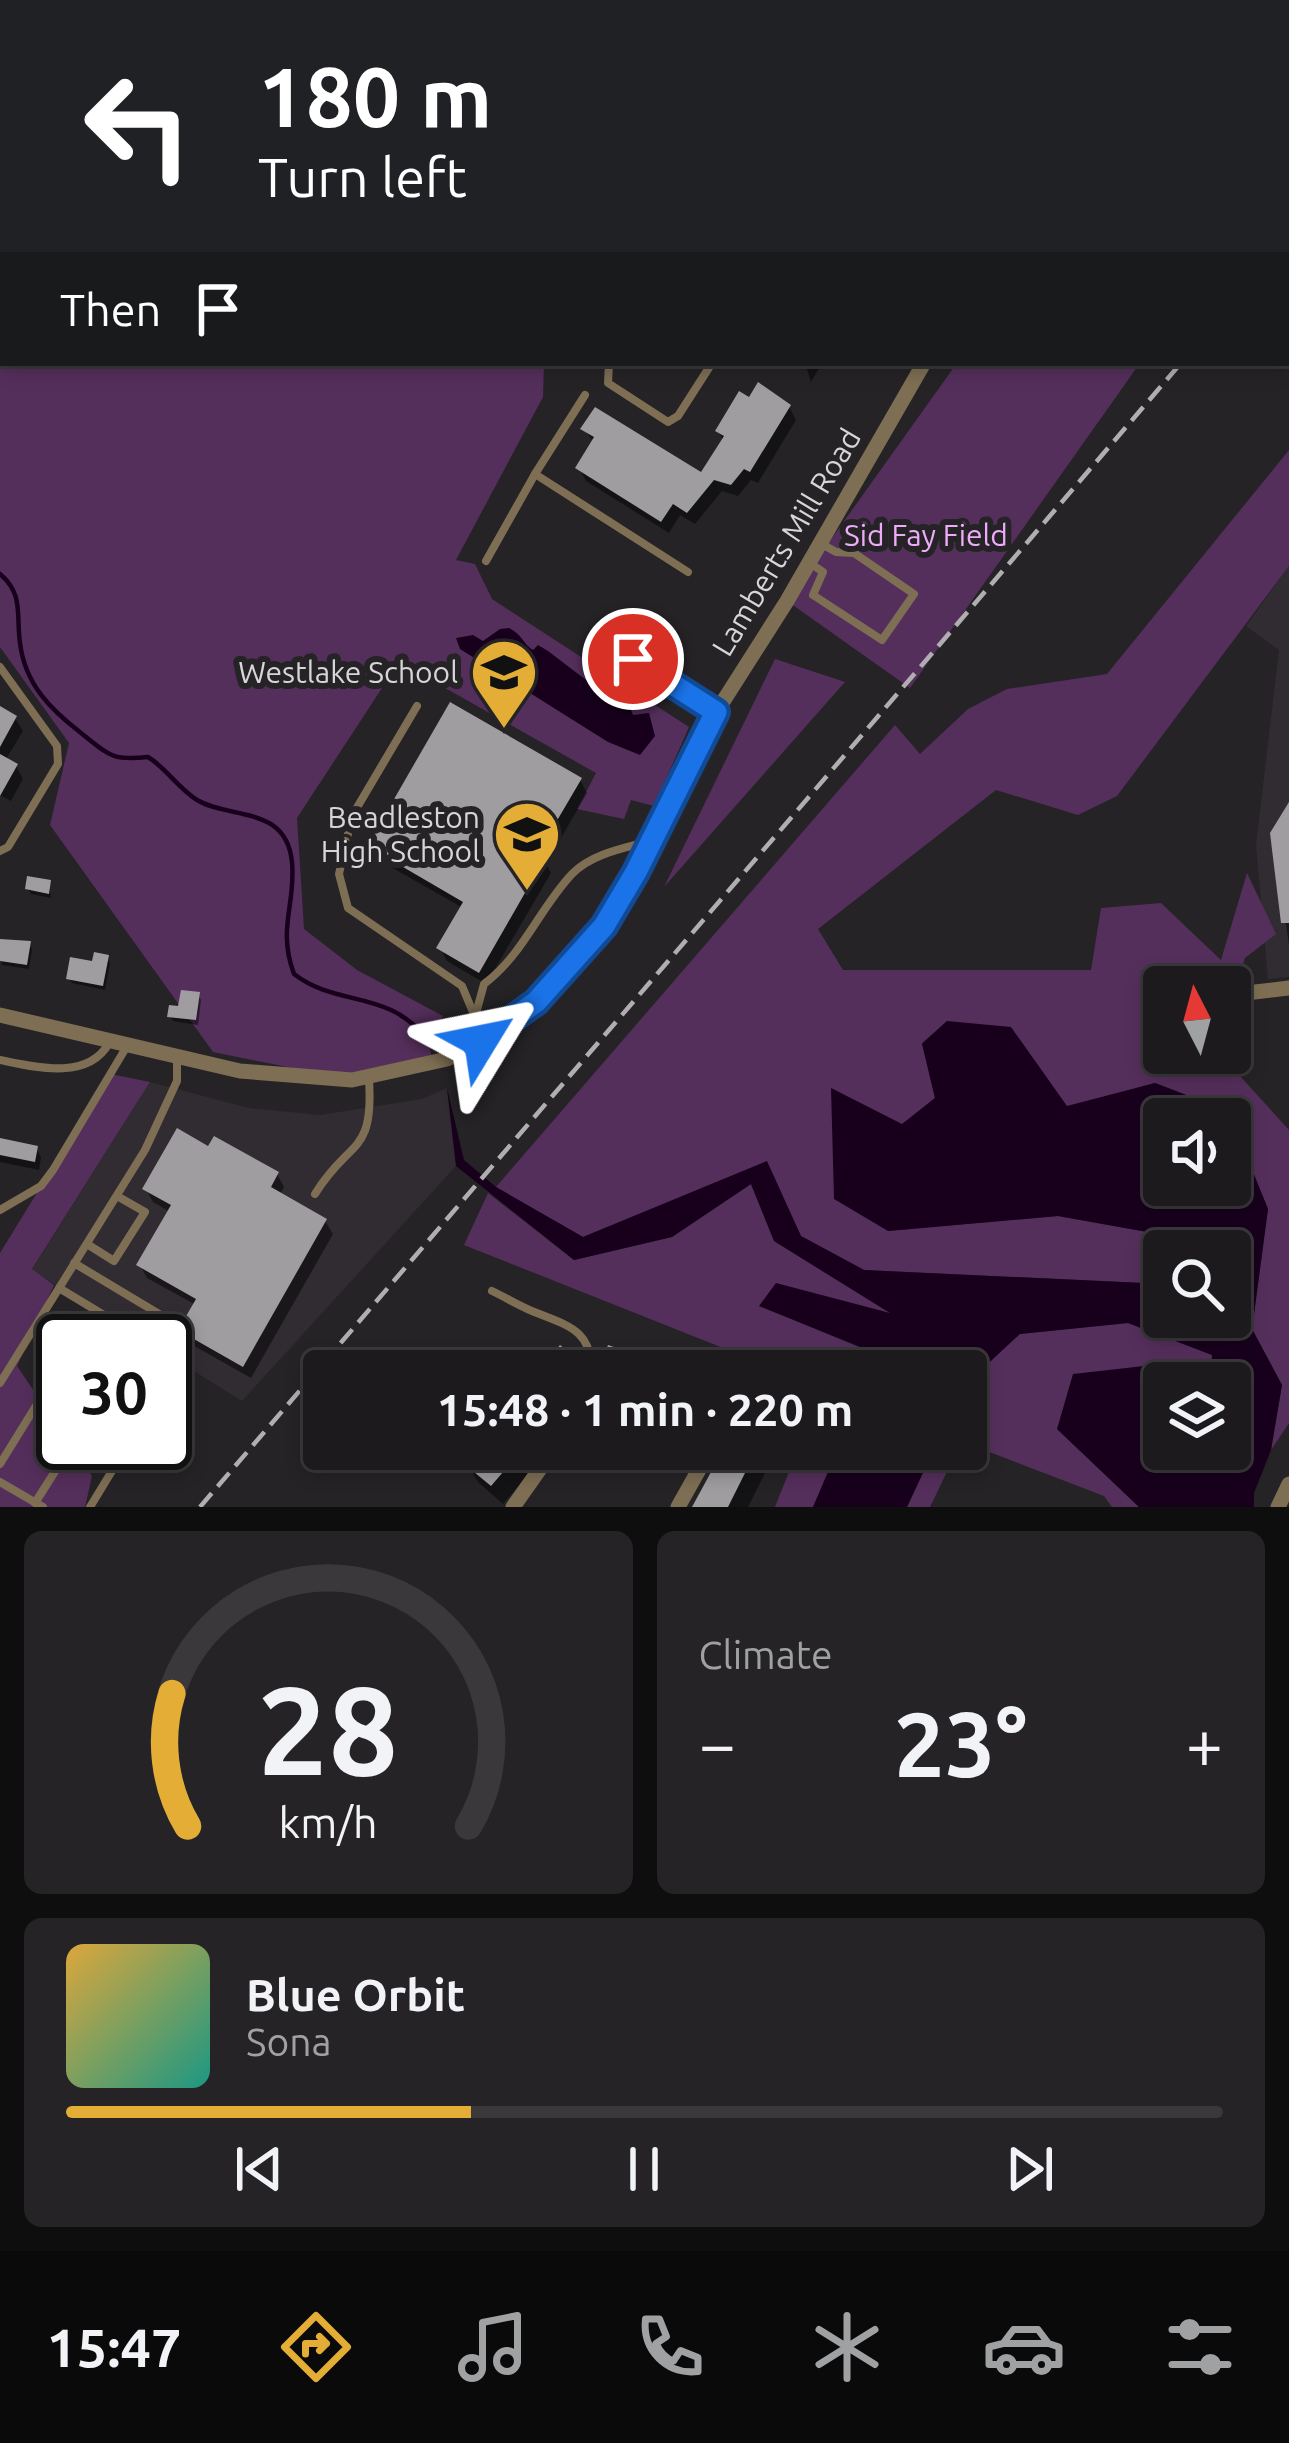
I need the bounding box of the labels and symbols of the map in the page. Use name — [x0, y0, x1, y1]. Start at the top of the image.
street label: Lamberts Mill Road — [705, 422, 867, 662]
park label: Sid Fay Field — [844, 518, 1008, 552]
pin — [582, 608, 684, 710]
school or university icon: Westlake School — [469, 637, 539, 731]
place label: Westlake School — [238, 655, 458, 689]
school or university icon: Beadleston High School — [492, 799, 562, 893]
place label: Beadleston High School — [321, 800, 480, 868]
north arrow — [1143, 966, 1251, 1074]
position arrow — [418, 978, 544, 1104]
speed limit sign: 30 — [36, 1314, 192, 1470]

